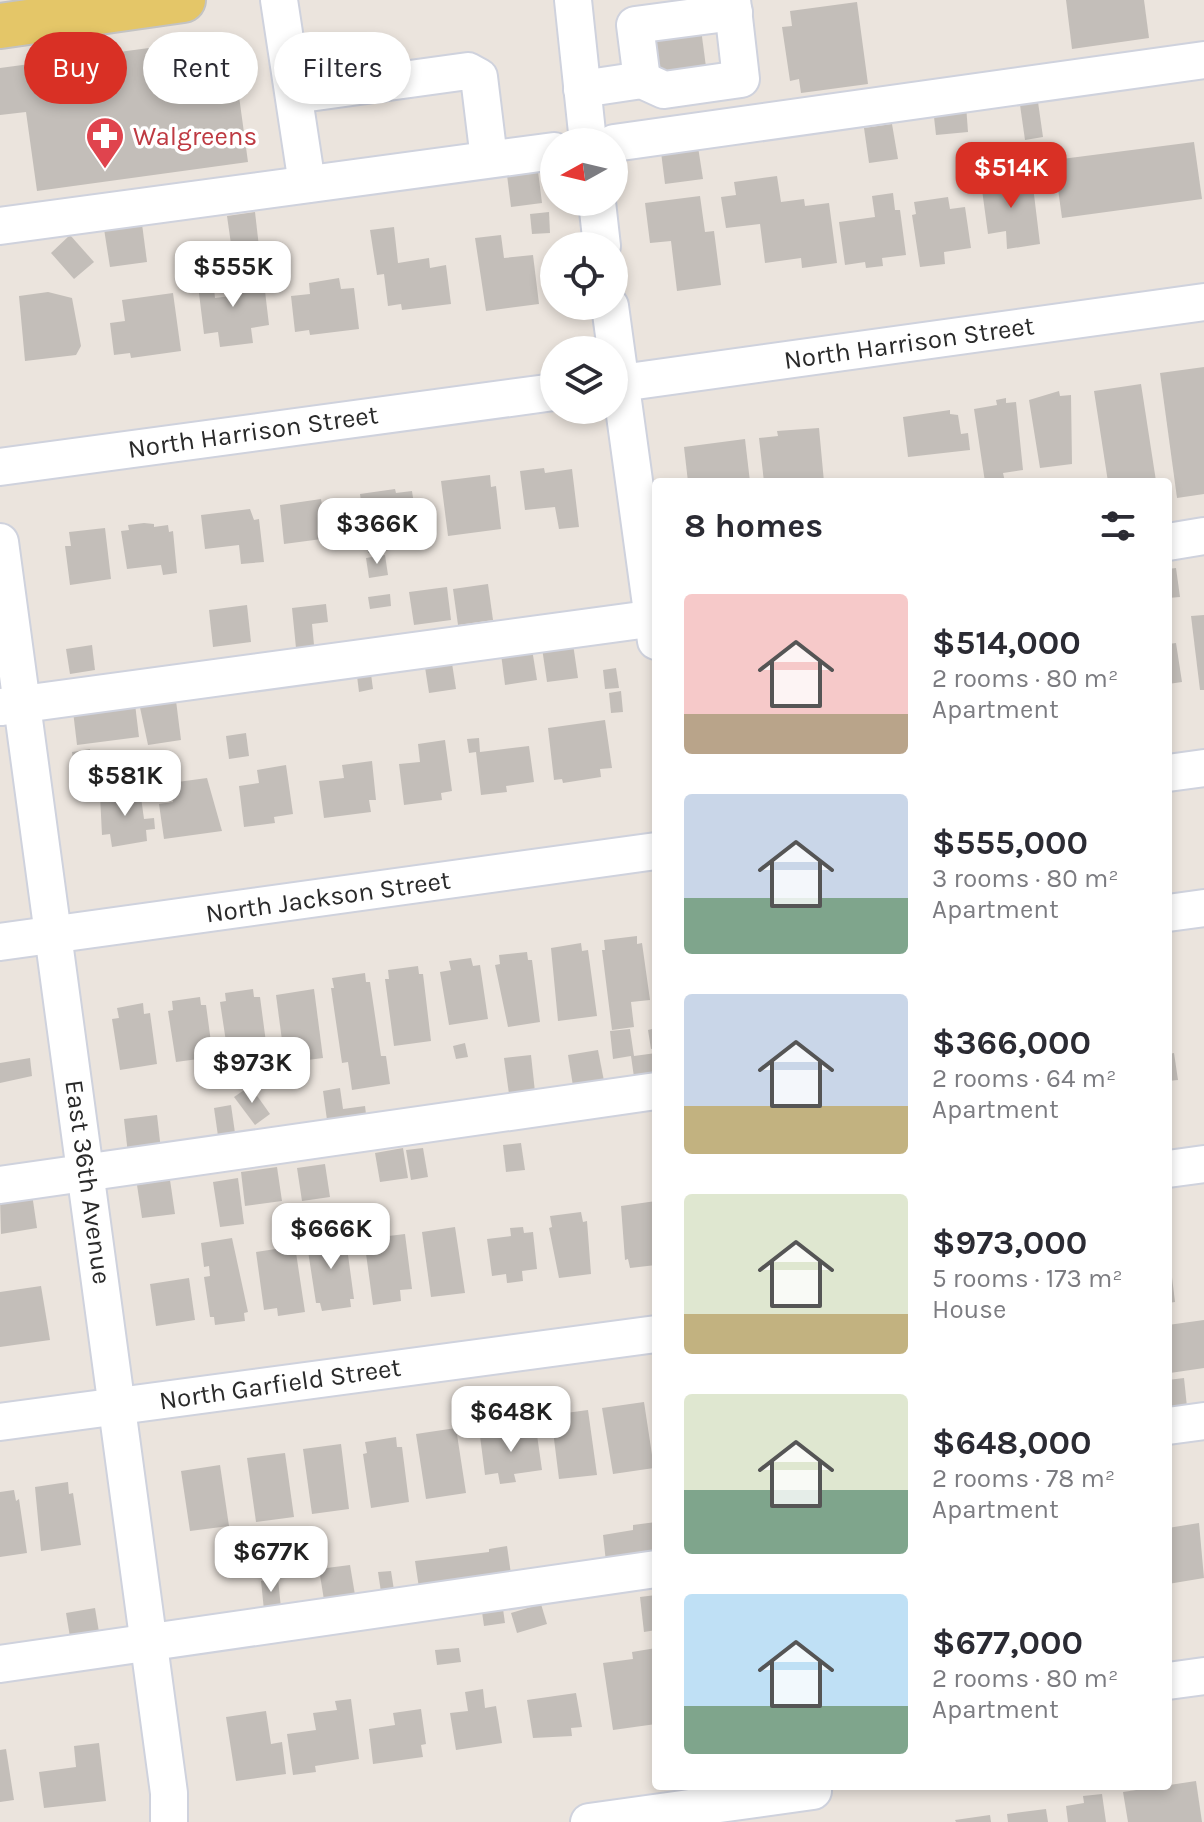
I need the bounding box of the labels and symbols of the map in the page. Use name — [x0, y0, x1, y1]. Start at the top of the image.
pharmacy icon: Walgreens — [84, 115, 126, 170]
place label: Walgreens — [133, 121, 257, 152]
north arrow — [540, 128, 628, 216]
pin: $514K — [955, 142, 1067, 210]
pin: $555K — [177, 241, 289, 309]
street label: North Harrison Street — [782, 310, 1036, 376]
street label: North Harrison Street — [126, 399, 380, 465]
pin: $366K — [321, 498, 433, 566]
pin: $581K — [69, 750, 181, 818]
street label: North Jackson Street — [204, 864, 453, 930]
pin: $973K — [196, 1037, 308, 1105]
street label: East 36th Avenue — [58, 1078, 118, 1286]
pin: $666K — [275, 1203, 387, 1271]
street label: North Garfield Street — [157, 1352, 403, 1416]
pin: $648K — [455, 1386, 567, 1454]
pin: $677K — [215, 1526, 327, 1594]

